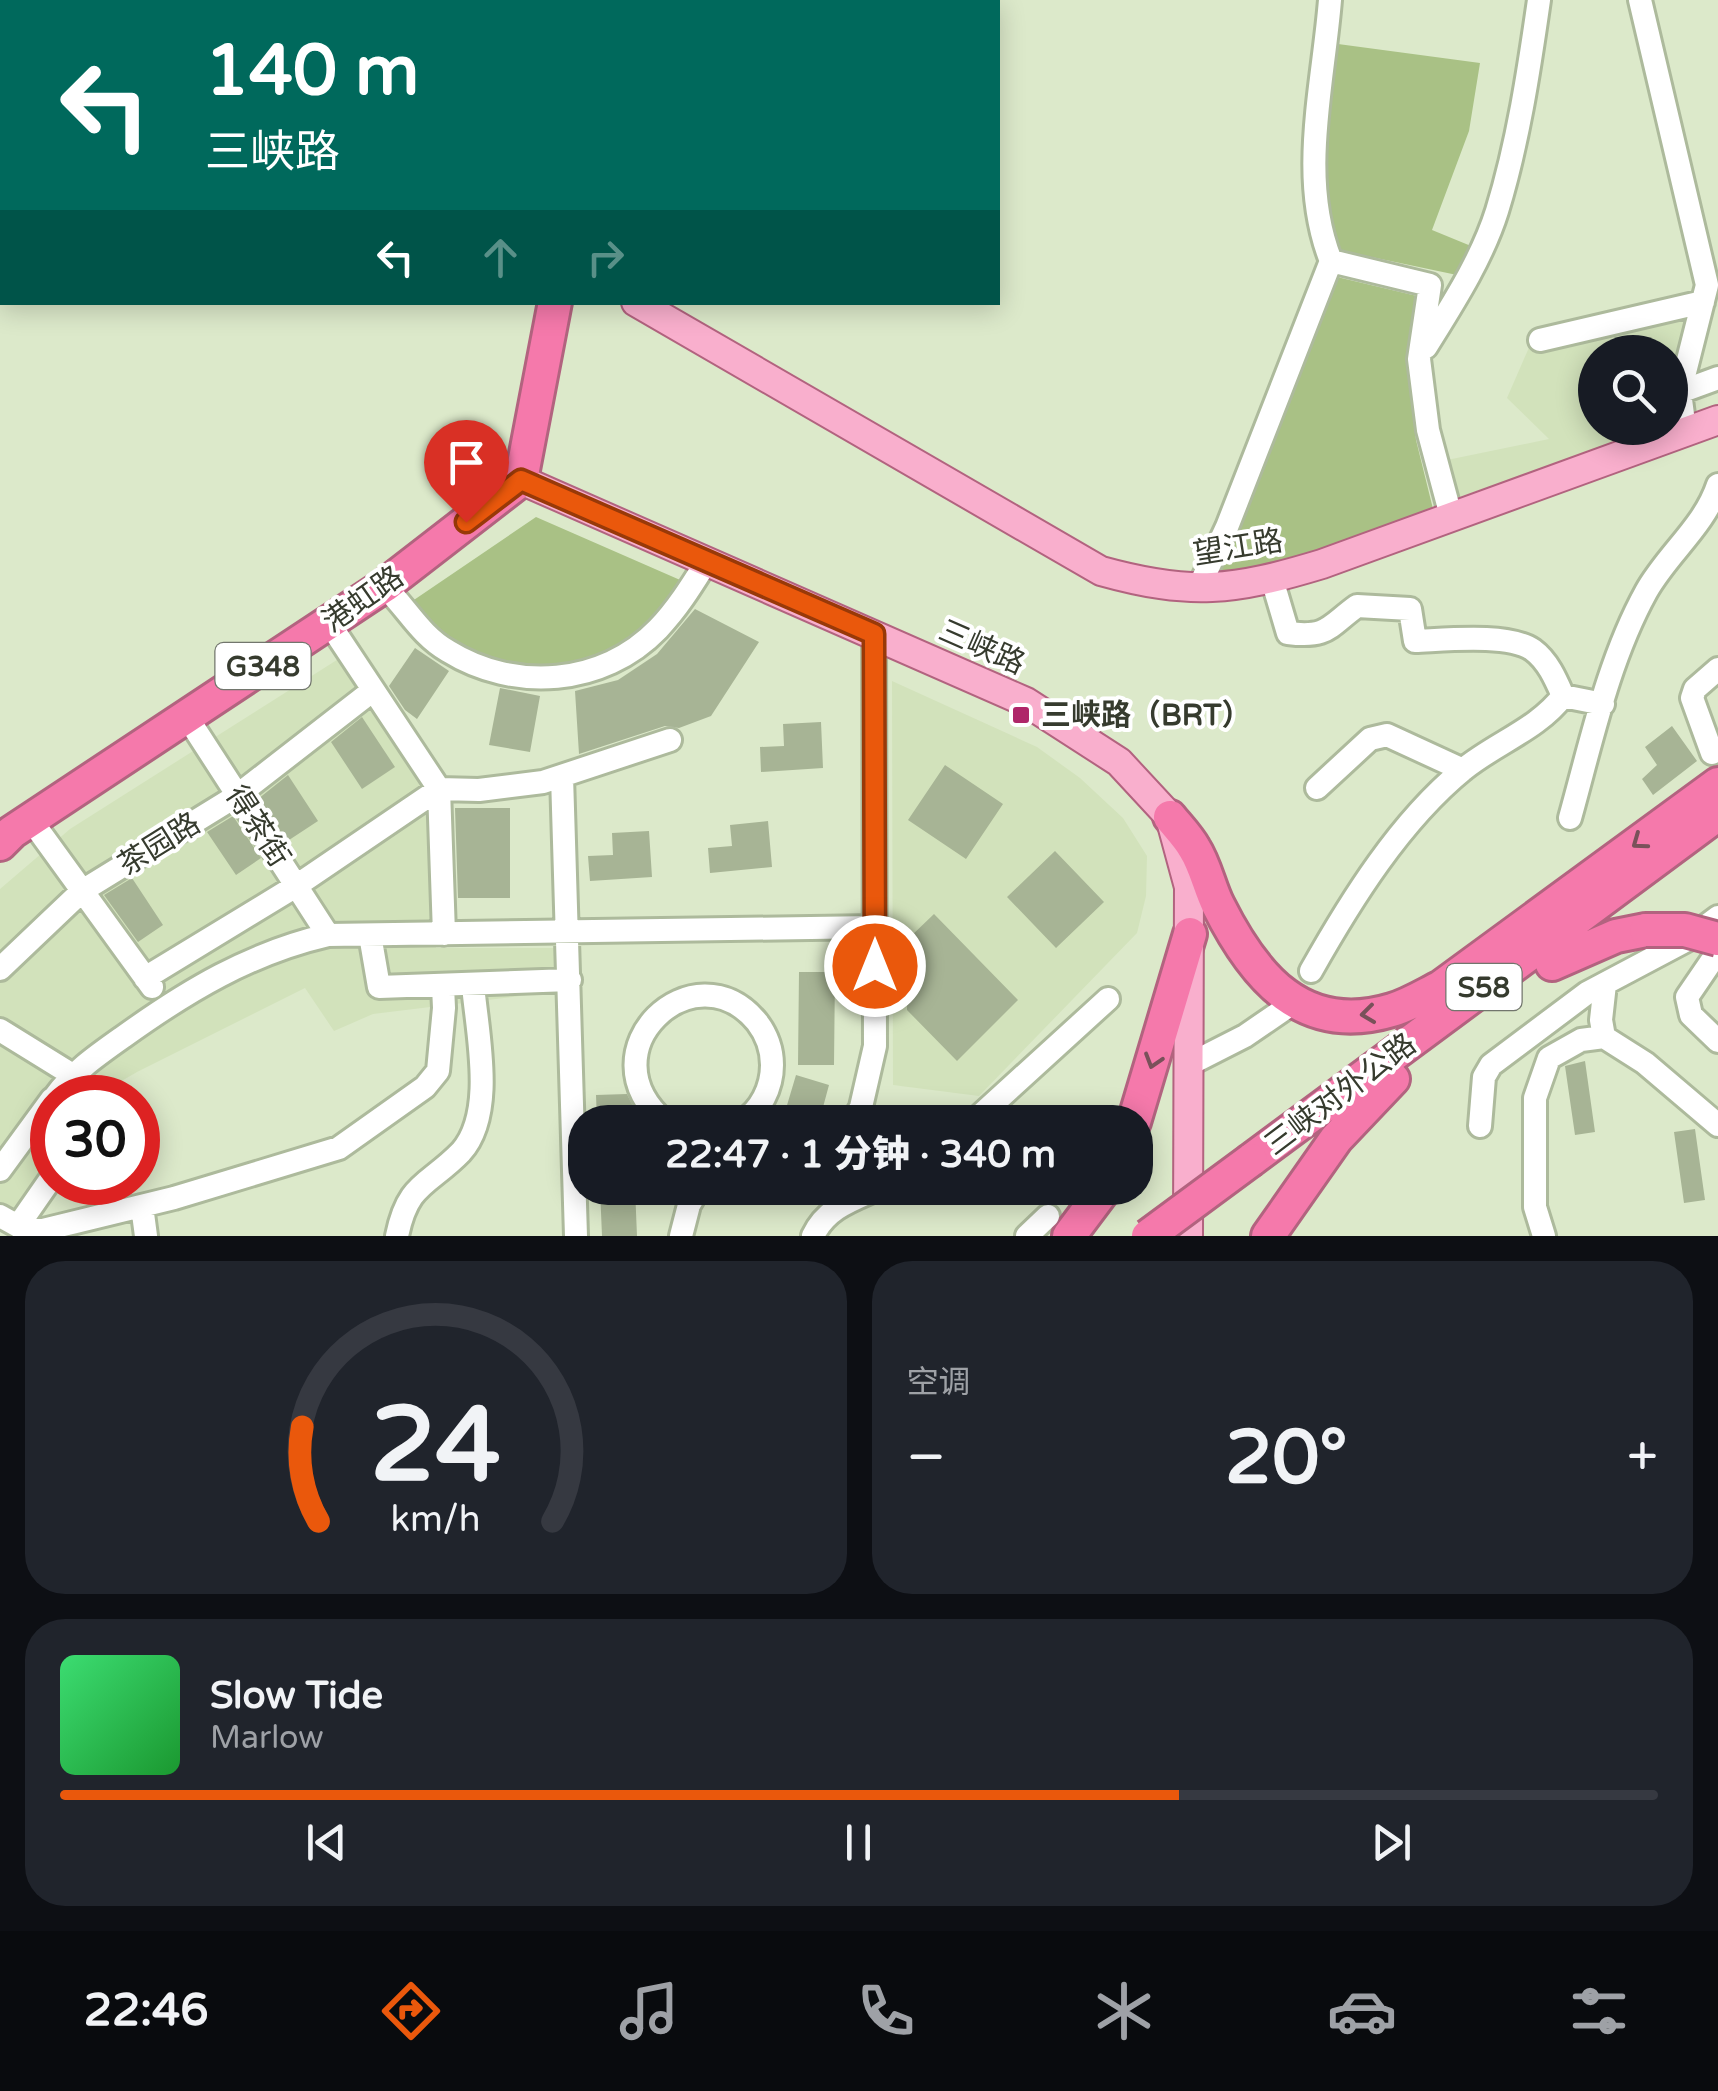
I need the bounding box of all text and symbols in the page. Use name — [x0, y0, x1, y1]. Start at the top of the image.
text: 140 m — [205, 30, 419, 114]
icon: left — [40, 40, 170, 170]
text: 三峡路 — [205, 126, 340, 180]
icon: left — [368, 230, 423, 285]
icon: ahead — [473, 230, 528, 285]
icon: right — [578, 230, 633, 285]
map controls — [1578, 335, 1688, 445]
button: search — [1578, 335, 1688, 445]
pin — [424, 420, 509, 523]
icon: arrive — [439, 435, 494, 490]
street label: 望江路 — [1191, 522, 1285, 573]
street label: 港虹路 — [316, 558, 411, 640]
street label: 三峡路 — [933, 612, 1030, 683]
road number: G348 — [216, 643, 310, 689]
place label: 三峡路（BRT） — [1041, 697, 1251, 734]
marker: 三峡路（BRT） — [1010, 704, 1032, 726]
street label: 得茶街 — [218, 778, 298, 874]
street label: 茶园路 — [111, 805, 207, 884]
one-way arrow — [1632, 830, 1650, 848]
position arrow — [823, 914, 927, 1018]
road number: S58 — [1446, 964, 1522, 1010]
one-way arrow — [1359, 1003, 1375, 1024]
street label: 三峡对外公路 — [1257, 1025, 1423, 1163]
one-way arrow — [1144, 1052, 1165, 1069]
speed limit sign: 30 — [30, 1075, 160, 1205]
text: 22:47 · 1 分钟 · 340 m — [665, 1132, 1056, 1178]
text: 空调 — [907, 1364, 971, 1402]
text: 24 — [370, 1384, 501, 1509]
text: 20° — [1225, 1413, 1348, 1503]
text: − — [907, 1425, 946, 1491]
text: + — [1627, 1425, 1658, 1491]
text: km/h — [391, 1498, 481, 1541]
text: Slow Tide — [210, 1673, 383, 1719]
text: Marlow — [210, 1719, 324, 1757]
icon: previous — [299, 1815, 354, 1870]
icon: pause — [831, 1815, 886, 1870]
icon: next — [1364, 1815, 1419, 1870]
icon: directions — [376, 1976, 446, 2046]
icon: music — [614, 1976, 684, 2046]
icon: phone — [851, 1976, 921, 2046]
icon: climate — [1089, 1976, 1159, 2046]
icon: car — [1327, 1976, 1397, 2046]
icon: filters — [1564, 1976, 1634, 2046]
text: 22:46 — [84, 1984, 209, 2038]

